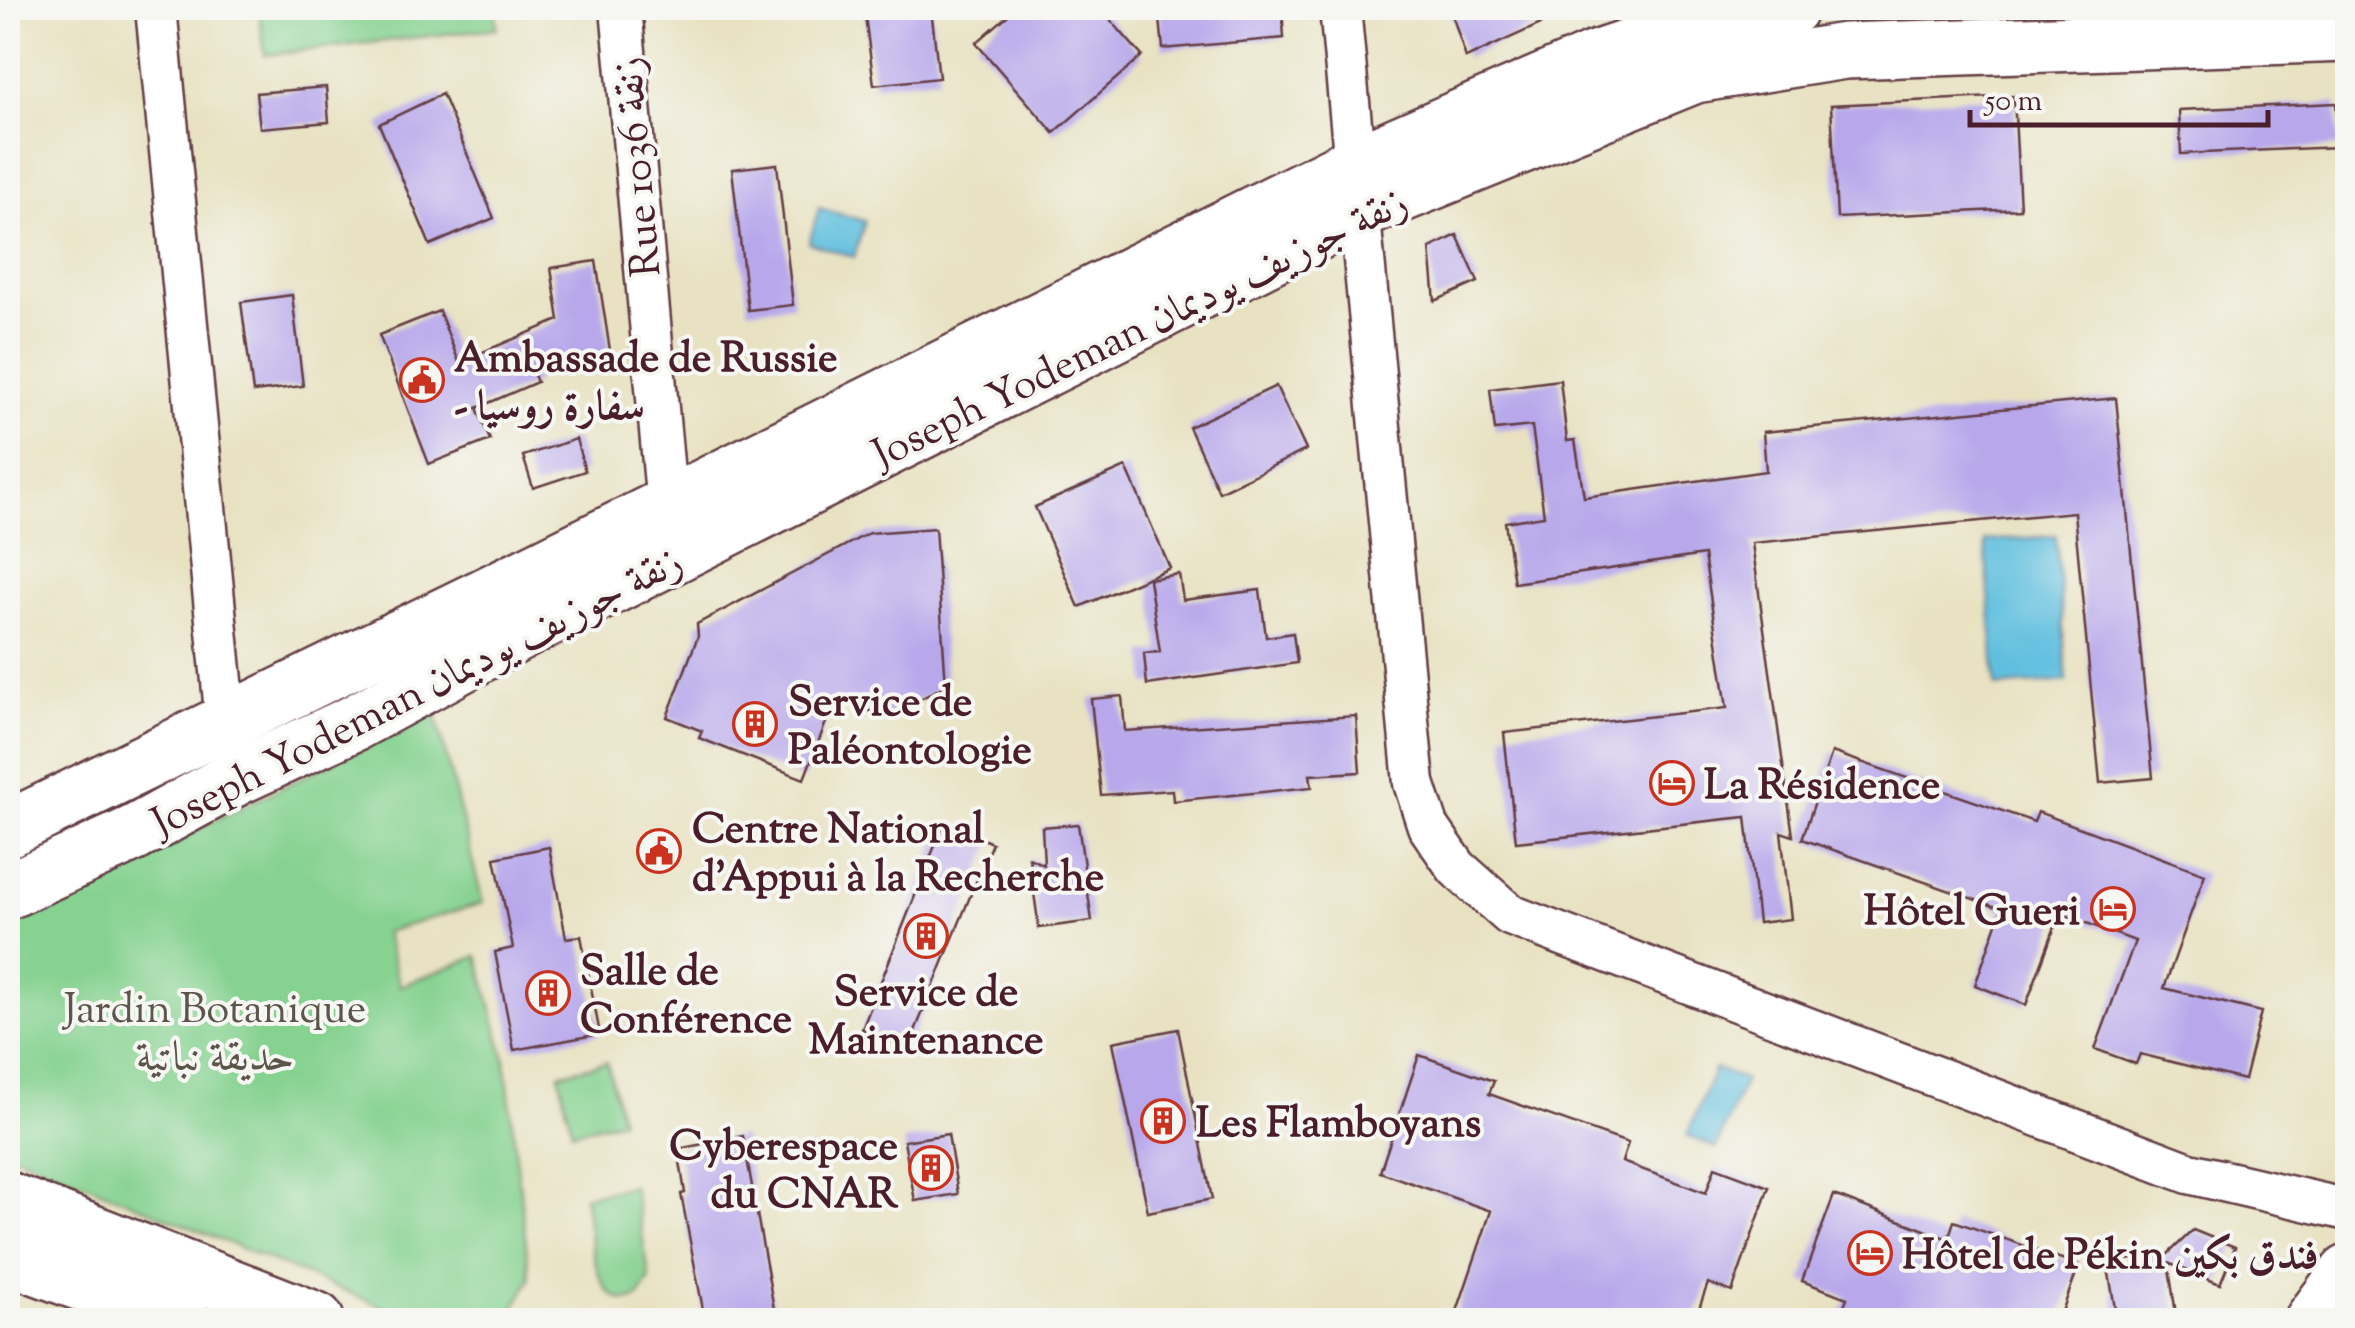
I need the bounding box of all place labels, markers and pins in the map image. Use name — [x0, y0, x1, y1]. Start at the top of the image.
place label: Ambassade de Russie - سفارة روسيا — [454, 331, 838, 439]
public building icon: Ambassade de Russie - سفارة روسيا — [399, 357, 445, 403]
place label: Service de Paléontologie — [788, 675, 1032, 783]
building icon: Service de Paléontologie — [732, 701, 778, 747]
place label: La Résidence — [1704, 758, 1940, 818]
hotel icon: La Résidence — [1649, 760, 1695, 806]
place label: Centre National d'Appui à la Recherche — [692, 802, 1104, 910]
public building icon: Centre National d'Appui à la Recherche — [636, 828, 682, 874]
place label: Hôtel Gueri — [1864, 884, 2080, 944]
hotel icon: Hôtel Gueri — [2090, 886, 2136, 932]
building icon: Service de Maintenance — [903, 913, 949, 959]
place label: Salle de Conférence — [580, 944, 792, 1052]
place label: Service de Maintenance — [808, 965, 1044, 1073]
building icon: Salle de Conférence — [525, 970, 571, 1016]
place label: Les Flamboyans — [1196, 1096, 1481, 1156]
building icon: Les Flamboyans — [1140, 1098, 1186, 1144]
place label: Cyberespace du CNAR — [669, 1119, 899, 1227]
building icon: Cyberespace du CNAR — [908, 1145, 954, 1191]
place label: Hôtel de Pékin فندق بكين — [1902, 1228, 2319, 1288]
hotel icon: Hôtel de Pékin فندق بكين — [1847, 1230, 1893, 1276]

